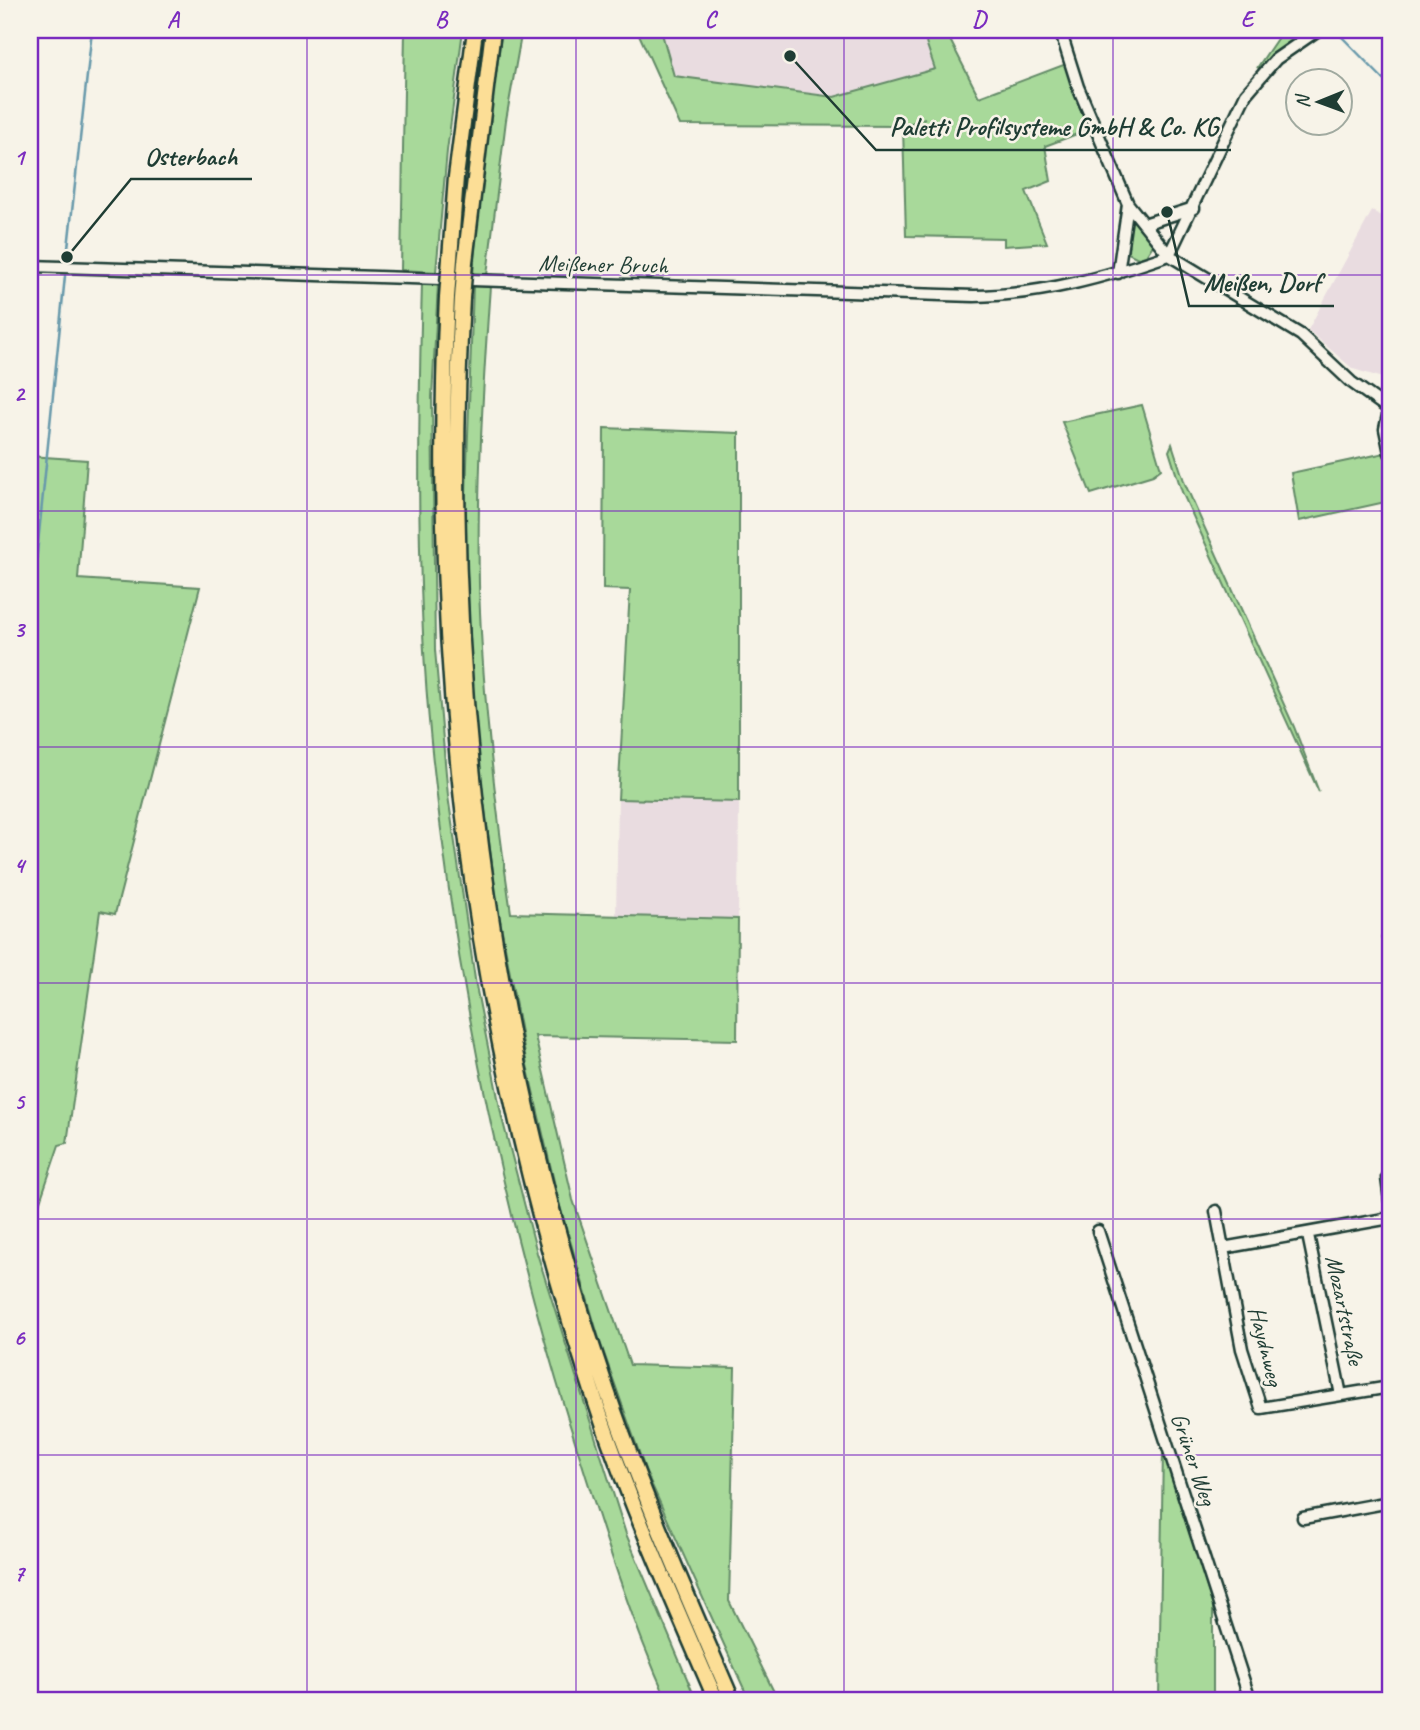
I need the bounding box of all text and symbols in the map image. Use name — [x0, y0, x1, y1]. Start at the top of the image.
text: A — [167, 5, 181, 34]
text: B — [435, 5, 449, 34]
text: C — [705, 5, 719, 34]
text: D — [972, 5, 988, 34]
text: E — [1241, 5, 1257, 34]
north arrow — [1284, 66, 1354, 136]
text: N — [1291, 93, 1315, 108]
callout: Paletti Profilsysteme GmbH & Co. KG — [876, 103, 1231, 150]
text: Paletti Profilsysteme GmbH & Co. KG — [890, 110, 1221, 143]
callout: Osterbach — [131, 132, 252, 179]
text: Osterbach — [145, 140, 238, 173]
text: 1 — [14, 143, 27, 172]
street label: Meißener Bruch — [538, 248, 669, 280]
callout: Meißen, Dorf — [1189, 259, 1334, 306]
text: Meißen, Dorf — [1203, 266, 1327, 299]
text: 2 — [14, 379, 27, 408]
text: 3 — [14, 615, 27, 644]
text: 4 — [14, 851, 27, 880]
text: 5 — [14, 1087, 26, 1116]
street label: Mozartstraße — [1319, 1252, 1372, 1370]
street label: Haydnweg — [1242, 1303, 1291, 1391]
text: 6 — [14, 1323, 27, 1352]
street label: Grüner Weg — [1164, 1409, 1224, 1511]
text: 7 — [14, 1559, 27, 1588]

